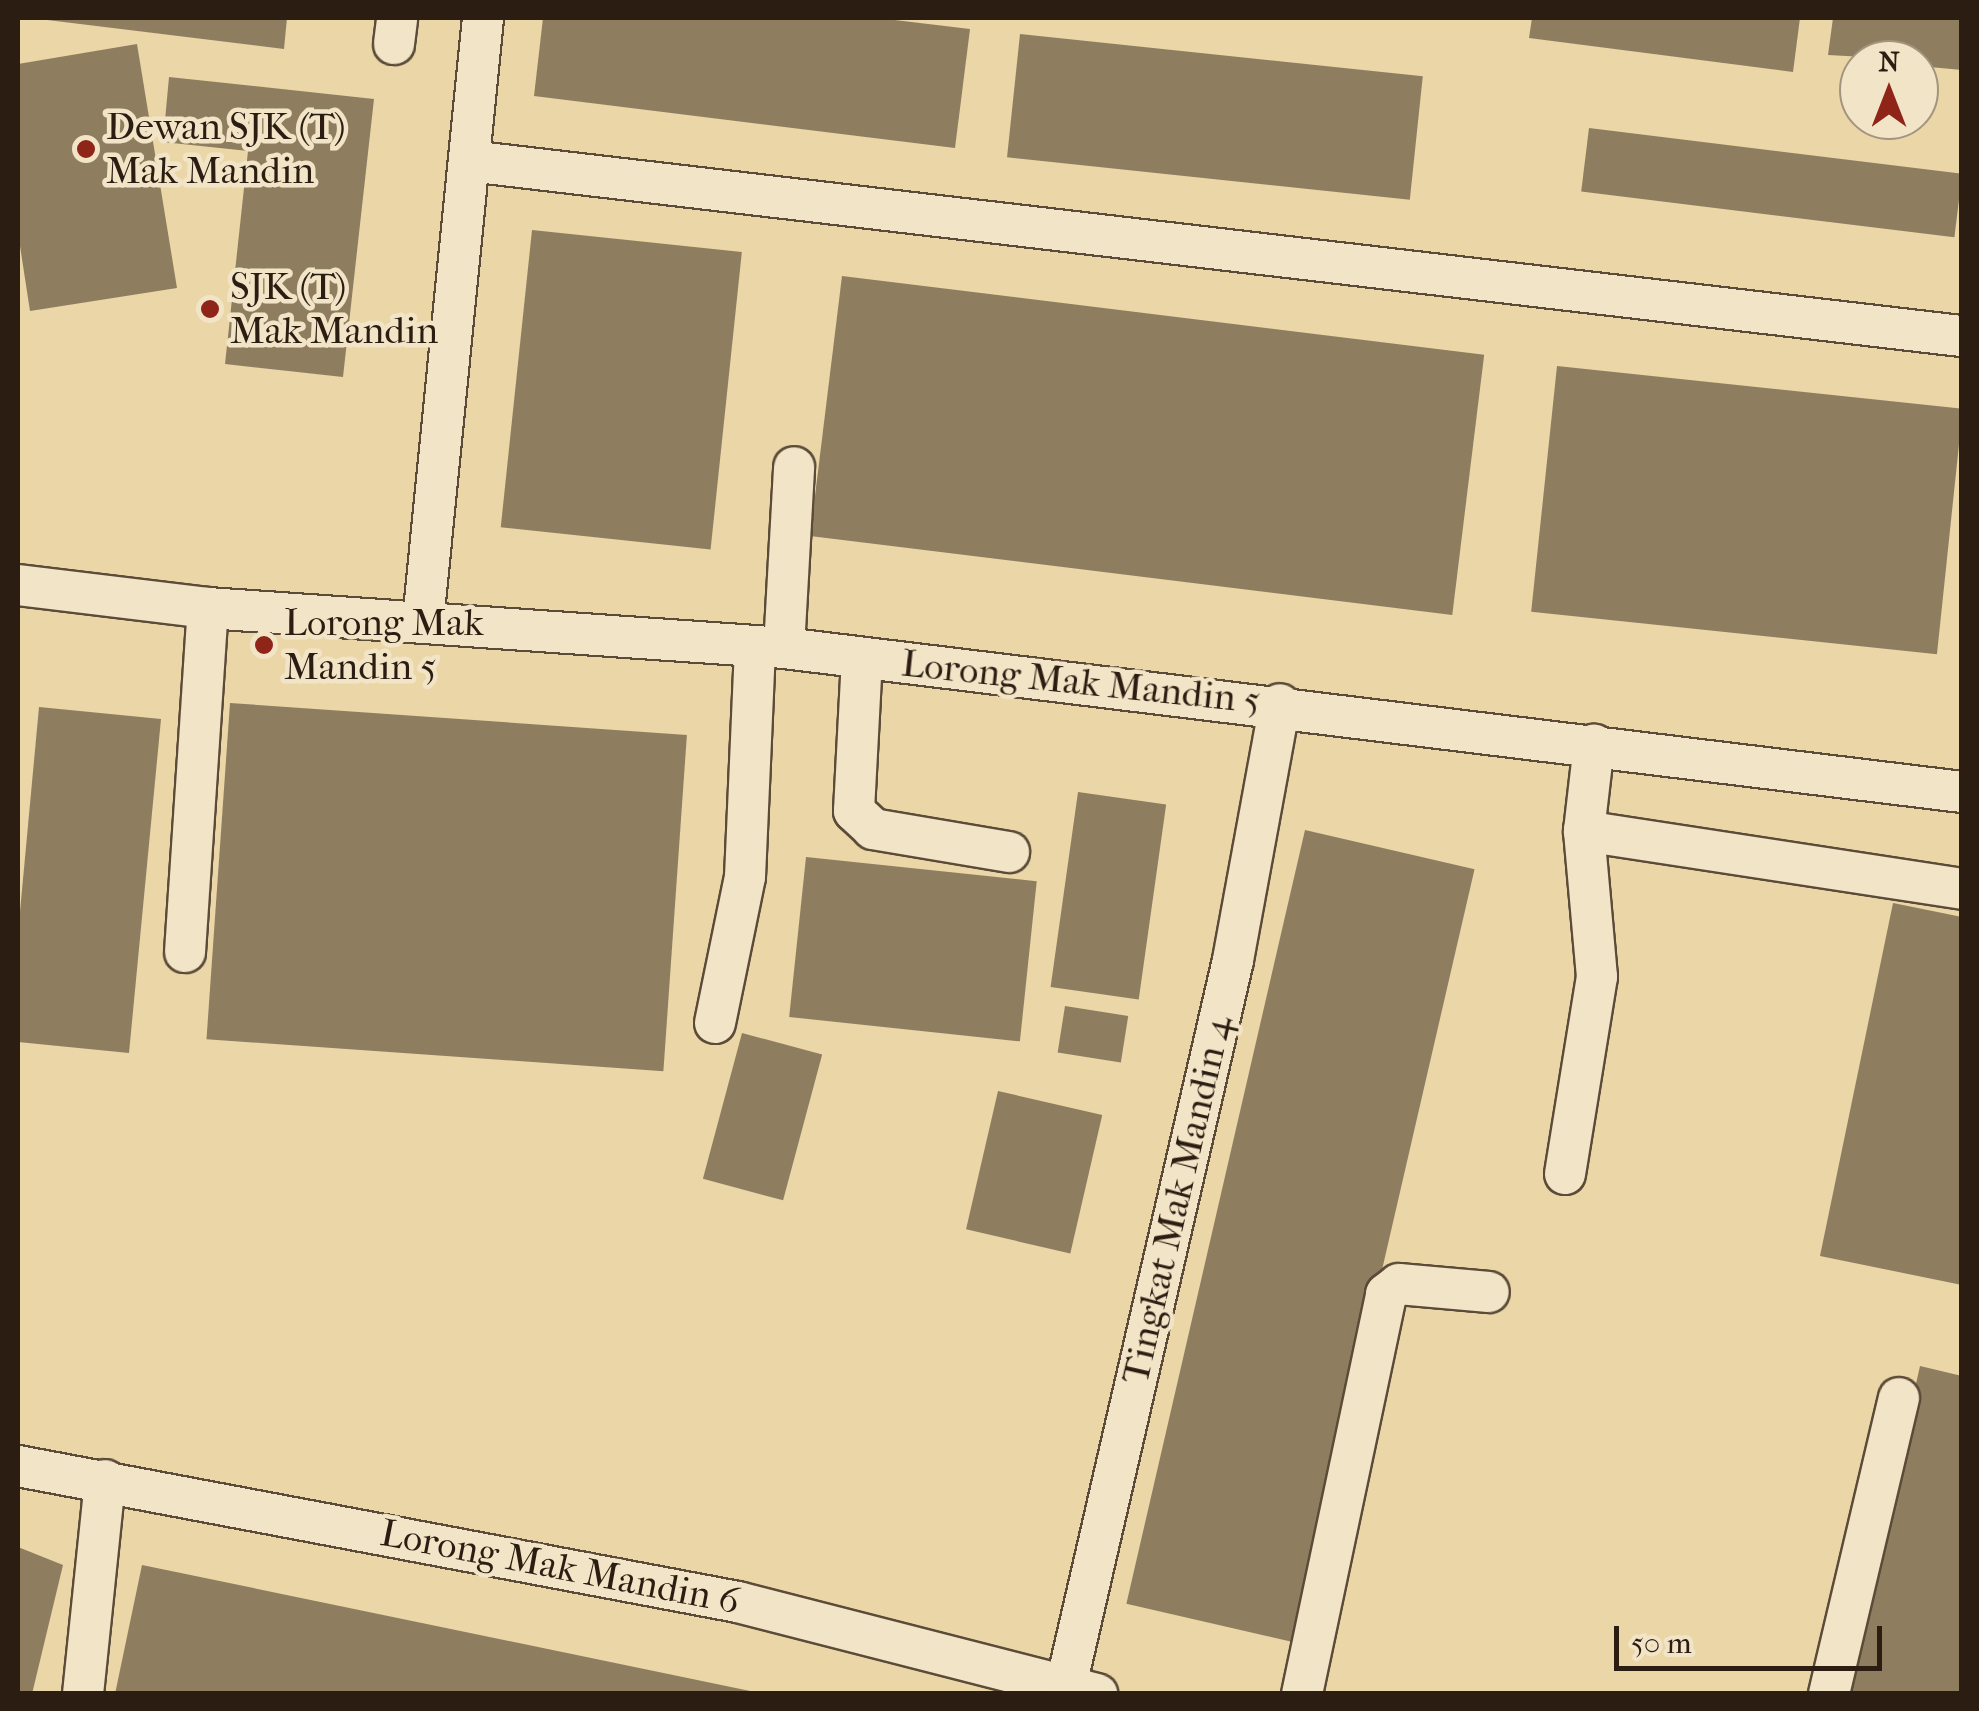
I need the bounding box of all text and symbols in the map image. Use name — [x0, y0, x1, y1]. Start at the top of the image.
north arrow — [1839, 40, 1939, 140]
text: N — [1878, 45, 1900, 78]
place label: Dewan SJK (T) Mak Mandin — [106, 104, 346, 193]
marker: Dewan SJK (T) Mak Mandin — [75, 138, 97, 160]
place label: SJK (T) Mak Mandin — [230, 264, 438, 353]
marker: SJK (T) Mak Mandin — [199, 298, 221, 320]
place label: Lorong Mak Mandin 5 — [284, 600, 483, 689]
marker: Lorong Mak Mandin 5 — [253, 634, 275, 656]
street label: Lorong Mak Mandin 5 — [899, 640, 1263, 724]
street label: Tingkat Mak Mandin 4 — [1112, 1012, 1242, 1388]
street label: Lorong Mak Mandin 6 — [377, 1510, 743, 1624]
scale bar — [1619, 1606, 1886, 1668]
text: 50 m — [1631, 1626, 1692, 1661]

